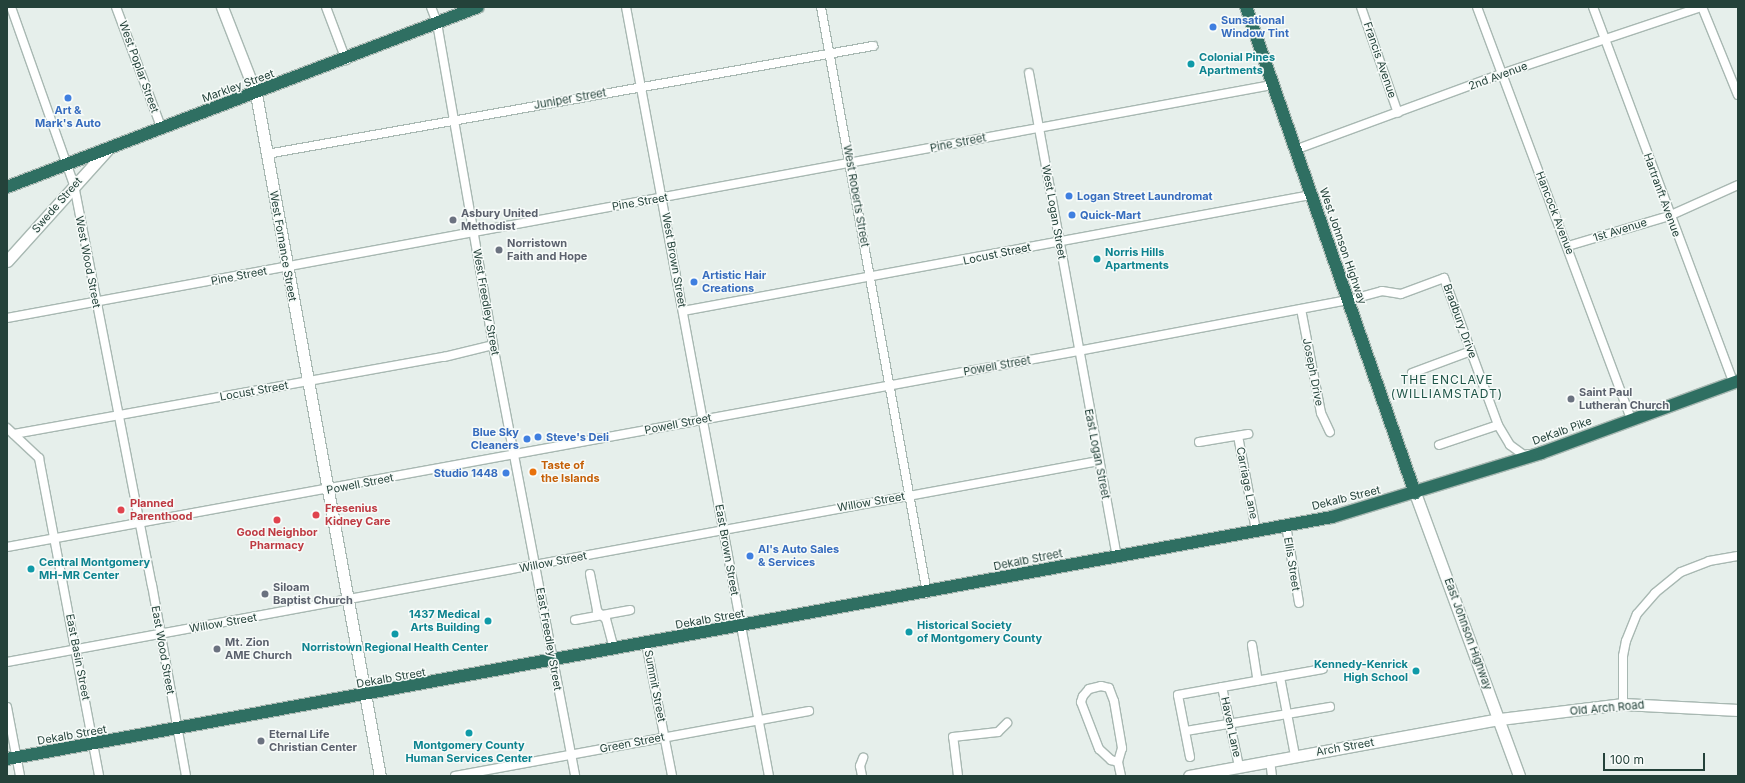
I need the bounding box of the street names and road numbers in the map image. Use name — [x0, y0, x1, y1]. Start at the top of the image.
street label: West Poplar Street — [116, 19, 162, 115]
street label: Francis Avenue — [1361, 20, 1399, 100]
street label: 2nd Avenue — [1467, 59, 1529, 93]
street label: Markley Street — [200, 67, 276, 105]
street label: Juniper Street — [533, 86, 607, 112]
street label: Pine Street — [929, 131, 987, 155]
street label: West Roberts Street — [841, 144, 871, 248]
street label: Hartranft Avenue — [1641, 151, 1683, 239]
street label: West Logan Street — [1039, 164, 1069, 260]
street label: Hancock Avenue — [1533, 170, 1577, 256]
street label: Swede Street — [29, 174, 85, 236]
street label: West Johnson Highway — [1317, 186, 1369, 306]
street label: West Fornance Street — [267, 190, 299, 302]
street label: Pine Street — [611, 191, 669, 213]
street label: West Brown Street — [659, 211, 689, 309]
street label: West Wood Street — [73, 215, 103, 309]
street label: 1st Avenue — [1591, 216, 1649, 244]
street label: Locust Street — [962, 240, 1032, 268]
street label: West Freedley Street — [470, 248, 502, 356]
street label: Pine Street — [210, 264, 268, 288]
street label: Bradbury Drive — [1440, 282, 1480, 360]
street label: Joseph Drive — [1300, 337, 1326, 407]
street label: Powell Street — [962, 354, 1032, 378]
street label: Locust Street — [219, 378, 289, 404]
street label: East Logan Street — [1082, 408, 1112, 500]
street label: Powell Street — [643, 411, 713, 437]
street label: DeKalb Pike — [1530, 414, 1594, 448]
street label: Carriage Lane — [1234, 446, 1260, 520]
street label: Powell Street — [325, 471, 395, 497]
street label: Dekalb Street — [1310, 483, 1382, 513]
street label: Willow Street — [836, 490, 906, 514]
street label: East Brown Street — [712, 503, 742, 597]
street label: Ellis Street — [1281, 536, 1303, 592]
street label: Dekalb Street — [992, 547, 1064, 573]
street label: Willow Street — [518, 549, 588, 575]
street label: East Johnson Highway — [1442, 576, 1494, 692]
street label: East Freedley Street — [533, 587, 565, 691]
street label: East Wood Street — [149, 605, 177, 695]
street label: Dekalb Street — [674, 606, 746, 632]
street label: Willow Street — [188, 611, 258, 635]
street label: East Basin Street — [63, 613, 93, 701]
street label: Summit Street — [642, 649, 668, 723]
street label: Dekalb Street — [355, 665, 427, 691]
street label: Haven Lane — [1218, 696, 1244, 758]
street label: Old Arch Road — [1569, 698, 1645, 718]
street label: Dekalb Street — [36, 722, 108, 748]
street label: Green Street — [599, 730, 665, 756]
street label: Arch Street — [1315, 735, 1375, 759]

